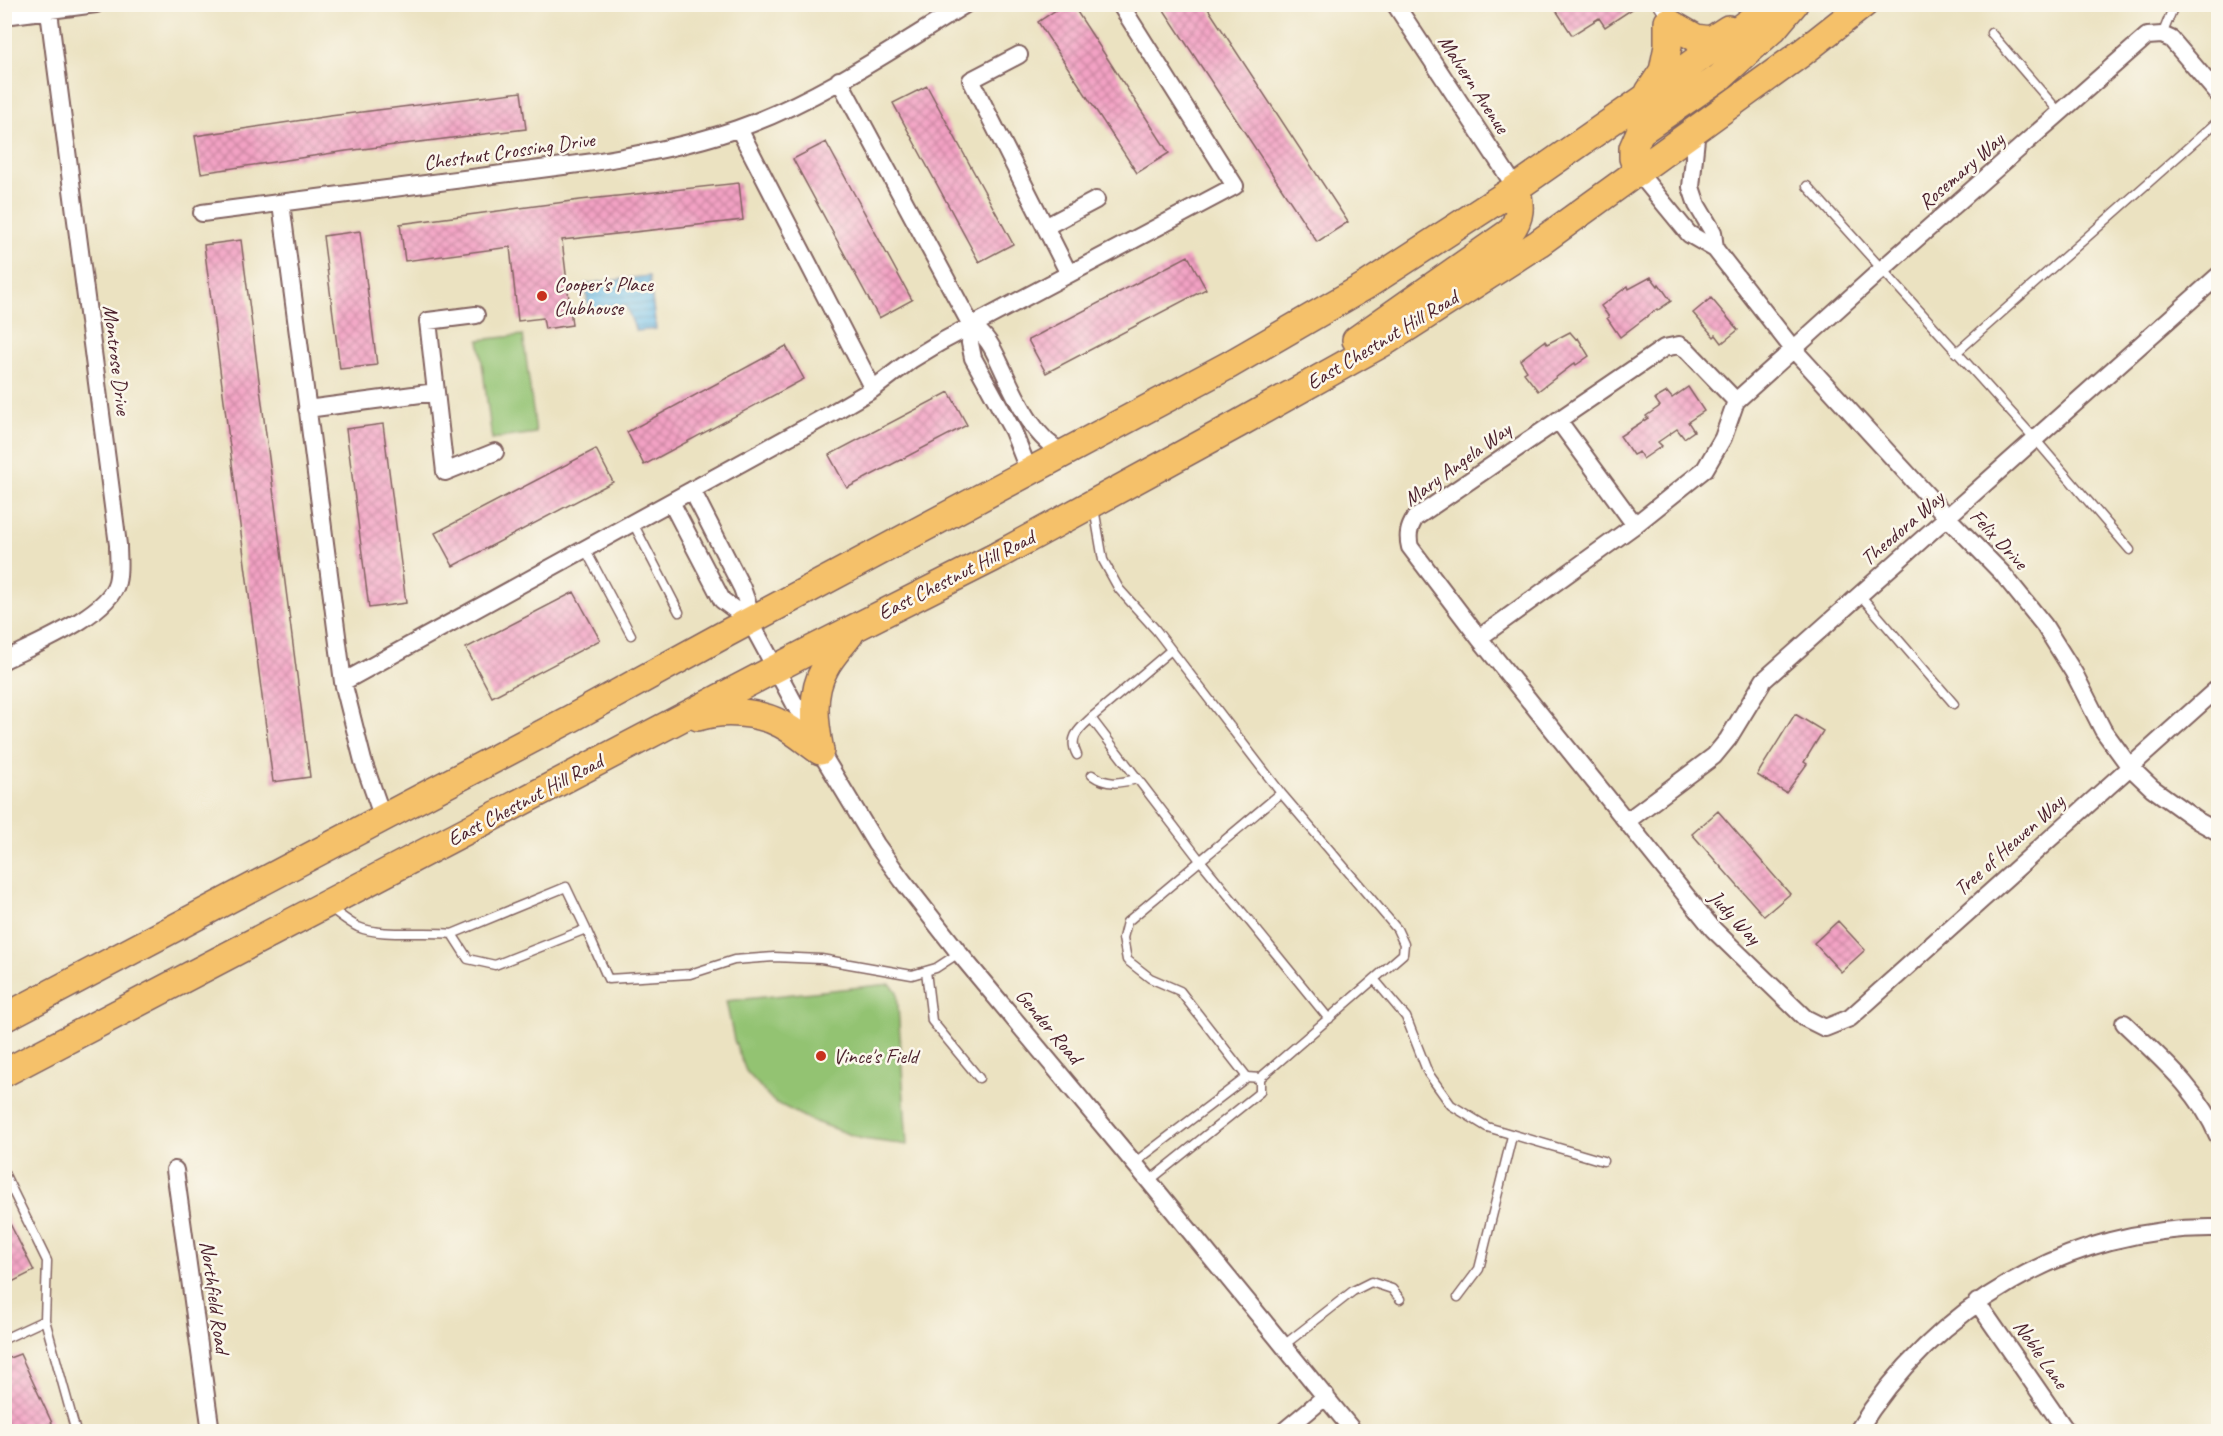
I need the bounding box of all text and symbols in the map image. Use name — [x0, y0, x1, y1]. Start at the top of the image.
street label: Malvern Avenue — [1433, 30, 1516, 139]
street label: Rosemary Way — [1913, 125, 2011, 215]
street label: Chestnut Crossing Drive — [422, 126, 597, 176]
place label: Cooper's Place Clubhouse — [554, 271, 654, 321]
street label: East Chestnut Hill Road — [1302, 283, 1466, 395]
marker: Cooper's Place Clubhouse — [535, 289, 549, 303]
street label: Montrose Drive — [97, 304, 137, 418]
street label: Mary Angela Way — [1398, 415, 1517, 512]
street label: Theodora Way — [1855, 483, 1950, 571]
street label: Felix Drive — [1964, 503, 2035, 576]
street label: East Chestnut Hill Road — [873, 523, 1042, 626]
street label: East Chestnut Hill Road — [443, 746, 610, 852]
street label: Tree of Heaven Way — [1948, 787, 2071, 901]
street label: Judy Way — [1703, 884, 1768, 951]
street label: Gender Road — [1010, 983, 1090, 1072]
place label: Vince's Field — [833, 1043, 921, 1069]
marker: Vince's Field — [814, 1049, 828, 1063]
street label: Northfield Road — [194, 1239, 236, 1358]
street label: Noble Lane — [2008, 1314, 2075, 1395]

